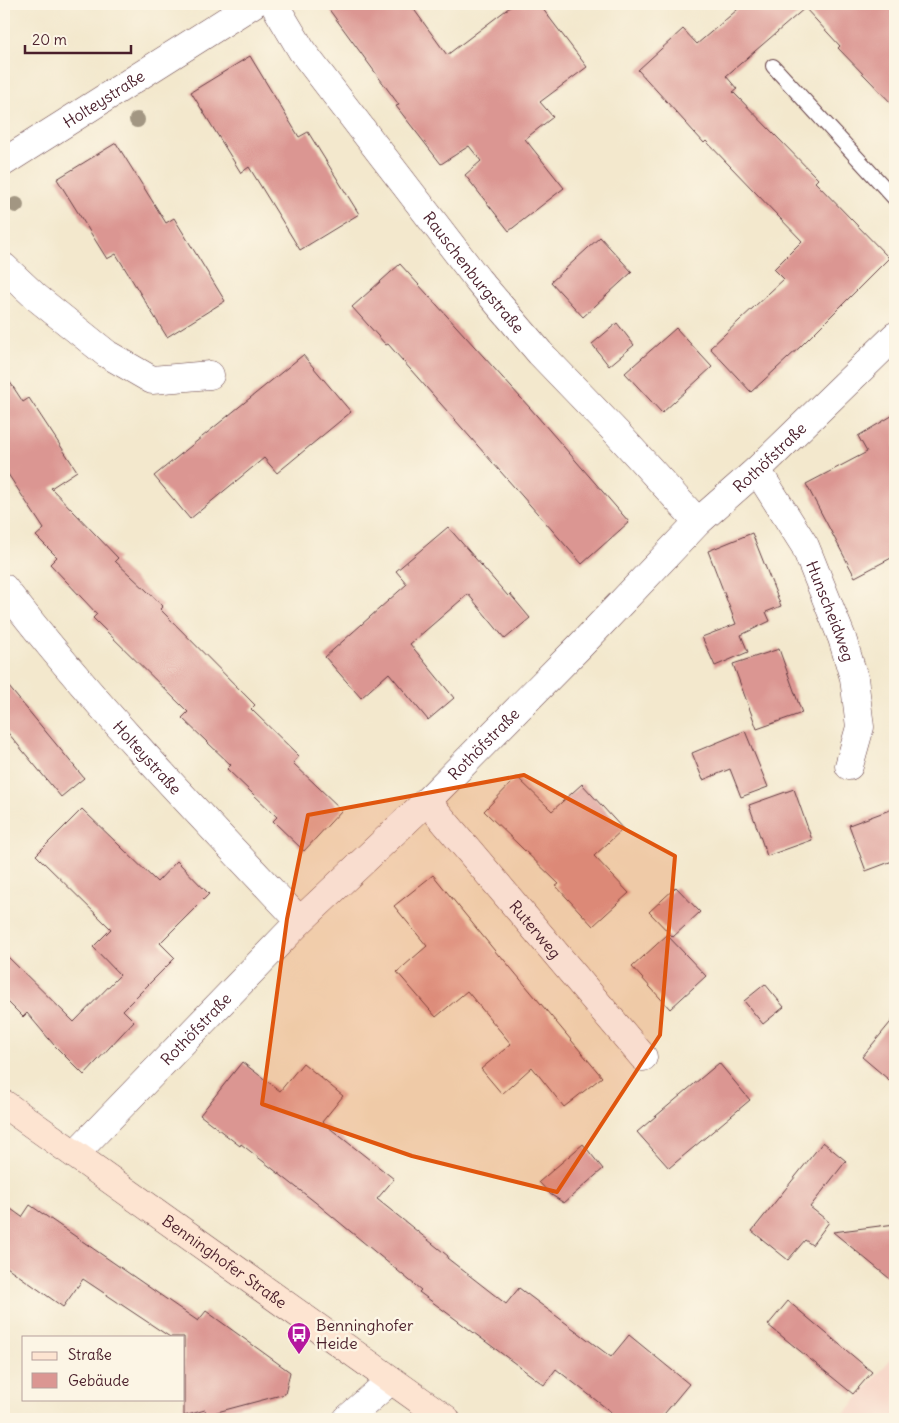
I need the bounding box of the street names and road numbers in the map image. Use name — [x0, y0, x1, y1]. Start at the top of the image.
street label: Holteystraße — [59, 66, 148, 132]
street label: Rauschenburgstraße — [419, 208, 529, 337]
street label: Rothöfstraße — [729, 418, 810, 497]
street label: Hunscheidweg — [802, 558, 859, 664]
street label: Rothöfstraße — [444, 704, 523, 784]
street label: Holteystraße — [109, 716, 186, 798]
street label: Ruterweg — [505, 896, 566, 963]
street label: Rothöfstraße — [156, 988, 235, 1069]
street label: Benninghofer Straße — [159, 1210, 291, 1312]

